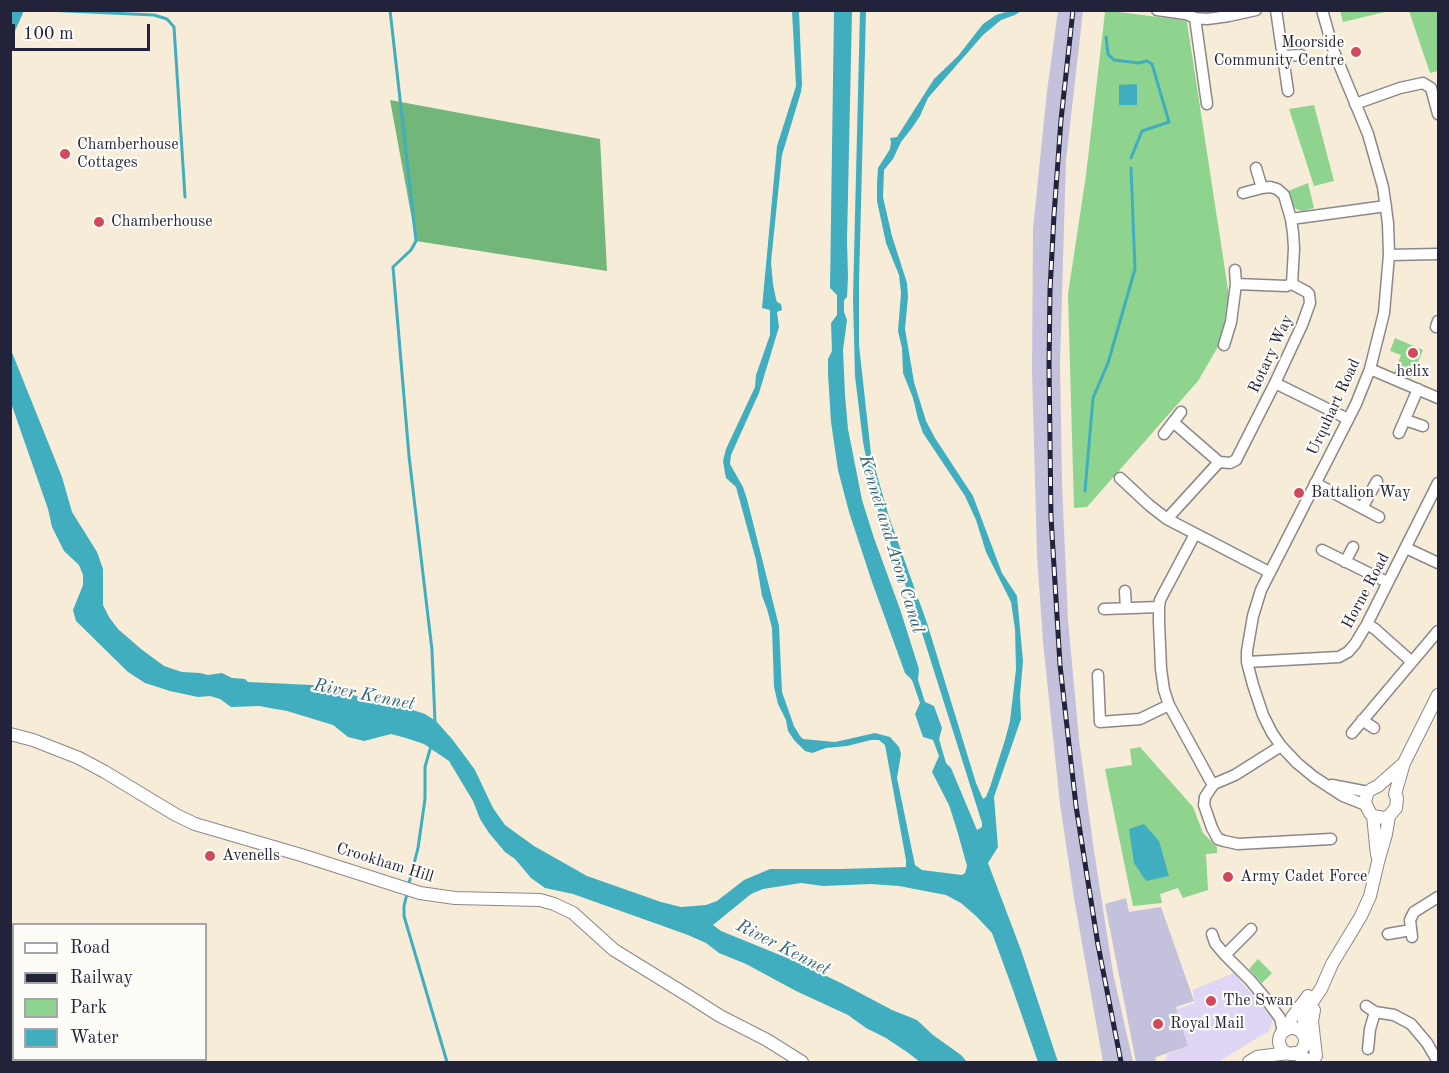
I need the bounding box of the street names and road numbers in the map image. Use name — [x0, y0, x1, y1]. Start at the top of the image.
street label: Rotary Way — [1244, 312, 1298, 396]
street label: Urquhart Road — [1303, 356, 1365, 458]
street label: Horne Road — [1338, 550, 1394, 632]
street label: Crookham Hill — [334, 839, 436, 887]

